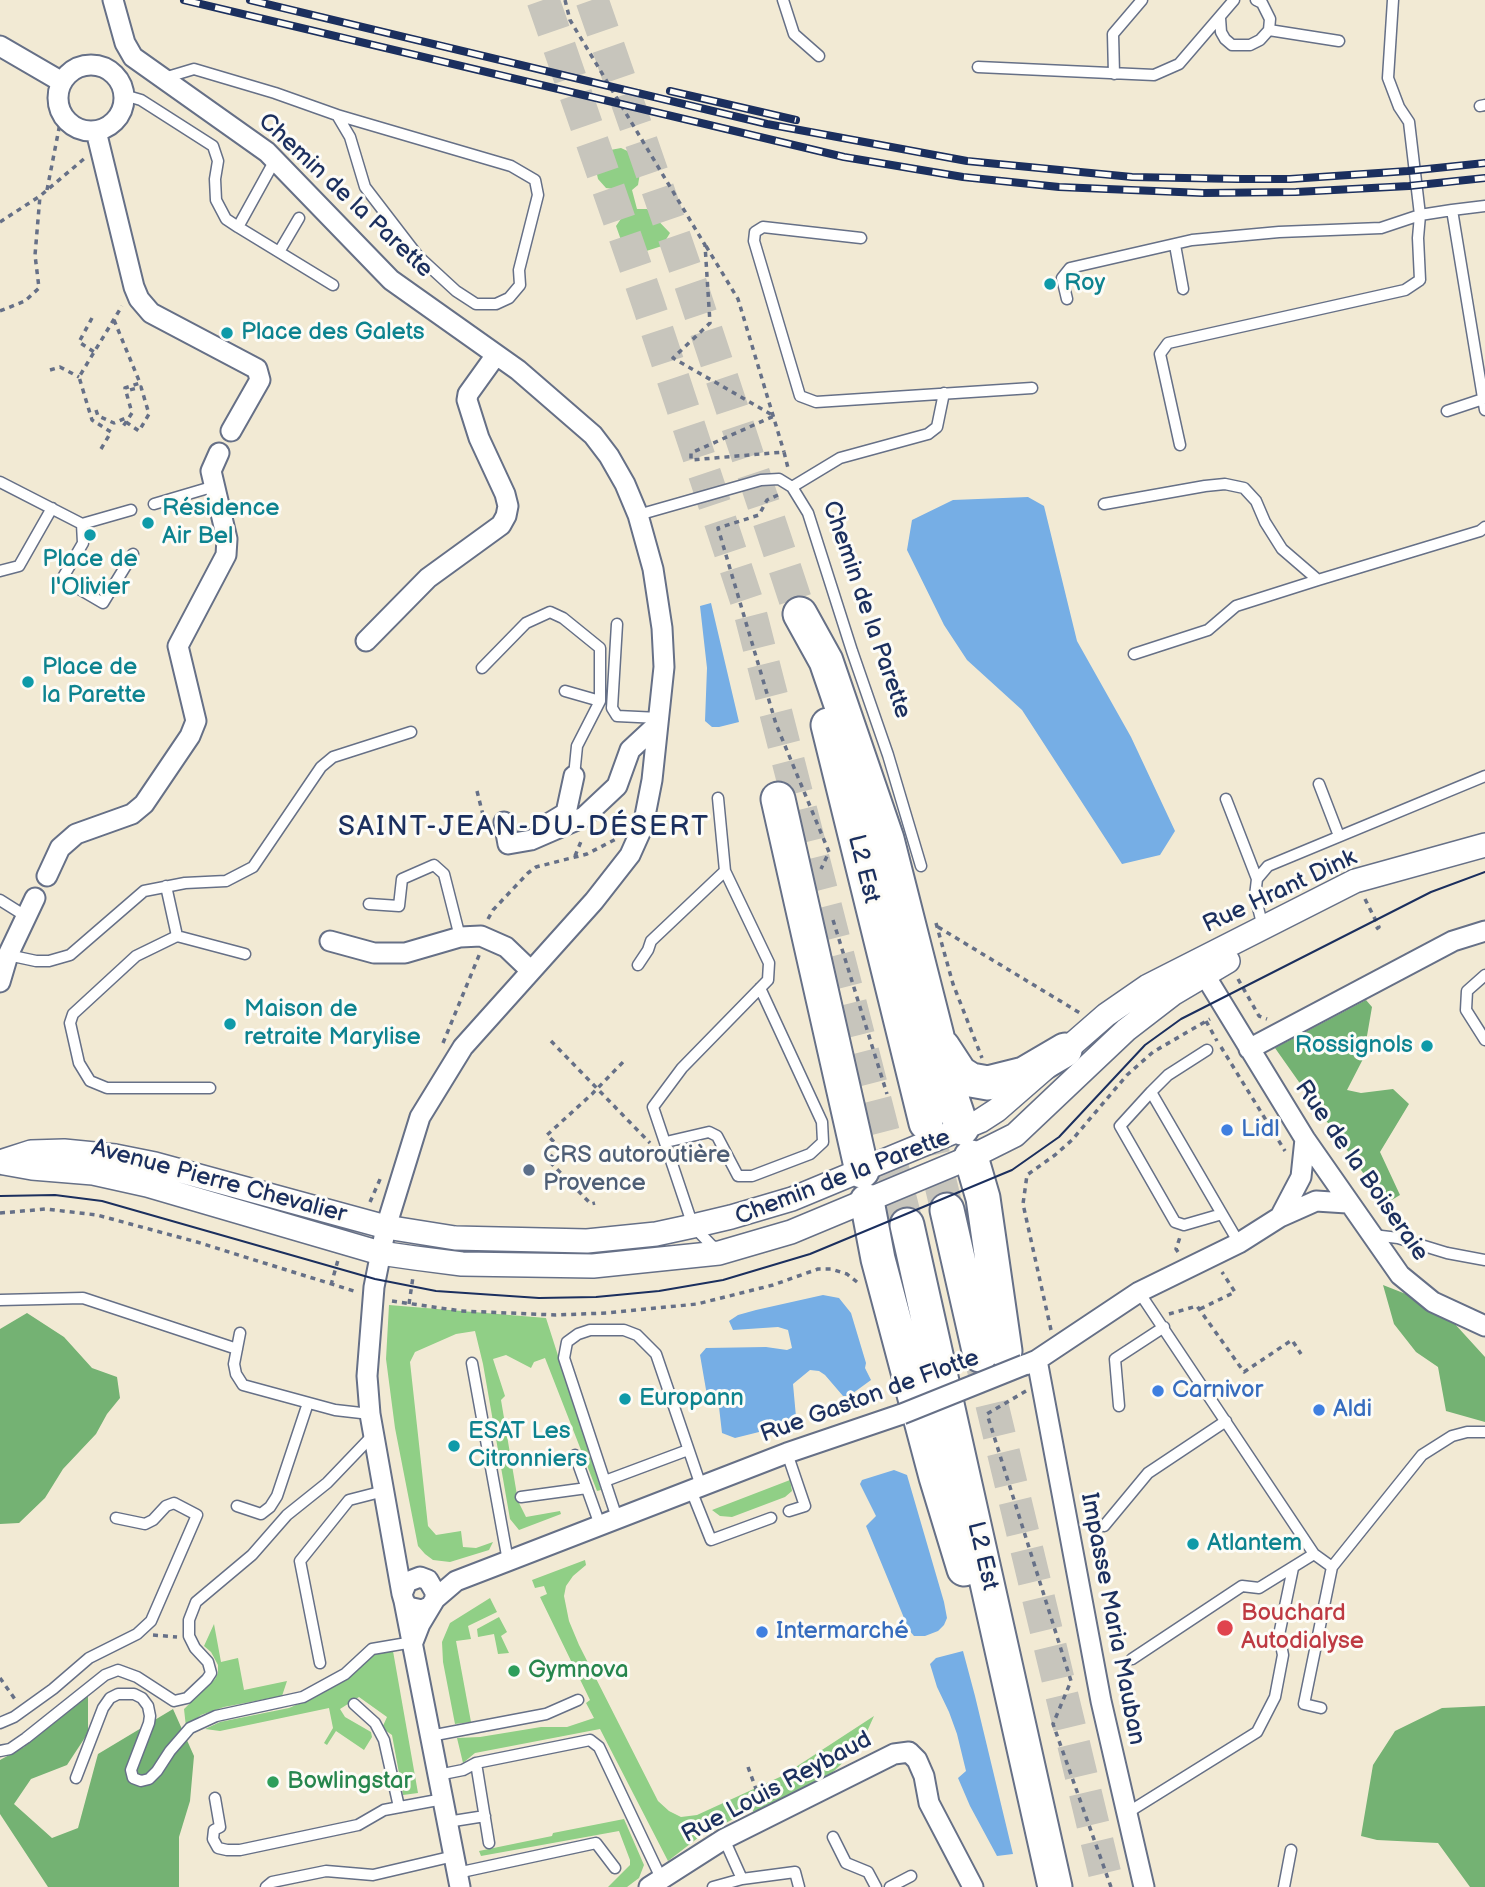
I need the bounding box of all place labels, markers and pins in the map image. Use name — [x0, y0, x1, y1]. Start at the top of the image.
place label: Roy — [1064, 270, 1105, 298]
marker: Roy — [1042, 276, 1058, 292]
place label: Place des Galets — [241, 319, 425, 347]
marker: Place des Galets — [219, 325, 235, 341]
place label: Résidence Air Bel — [162, 495, 280, 551]
marker: Résidence Air Bel — [140, 515, 156, 531]
marker: Place de l'Olivier — [82, 527, 98, 543]
place label: Place de l'Olivier — [42, 546, 138, 602]
place label: Place de la Parette — [42, 654, 146, 710]
marker: Place de la Parette — [20, 674, 36, 690]
place label: Maison de retraite Marylise — [244, 996, 421, 1052]
marker: Maison de retraite Marylise — [222, 1016, 238, 1032]
place label: Rossignols — [1295, 1032, 1413, 1060]
marker: Rossignols — [1419, 1038, 1435, 1054]
place label: Lidl — [1241, 1116, 1280, 1144]
marker: Lidl — [1219, 1122, 1235, 1138]
place label: CRS autoroutière Provence — [543, 1142, 730, 1198]
marker: CRS autoroutière Provence — [521, 1162, 537, 1178]
place label: Carnivor — [1172, 1377, 1263, 1405]
marker: Carnivor — [1150, 1383, 1166, 1399]
place label: Europann — [639, 1385, 744, 1413]
marker: Europann — [617, 1391, 633, 1407]
place label: Aldi — [1333, 1396, 1372, 1424]
marker: Aldi — [1311, 1402, 1327, 1418]
place label: ESAT Les Citronniers — [468, 1418, 587, 1474]
marker: ESAT Les Citronniers — [446, 1438, 462, 1454]
place label: Atlantem — [1207, 1530, 1302, 1558]
marker: Atlantem — [1185, 1536, 1201, 1552]
place label: Bouchard Autodialyse — [1241, 1600, 1364, 1656]
place label: Intermarché — [776, 1618, 909, 1646]
marker: Bouchard Autodialyse — [1215, 1618, 1235, 1638]
marker: Intermarché — [754, 1624, 770, 1640]
place label: Gymnova — [528, 1657, 629, 1685]
marker: Gymnova — [506, 1663, 522, 1679]
place label: Bowlingstar — [287, 1768, 412, 1796]
marker: Bowlingstar — [265, 1774, 281, 1790]

